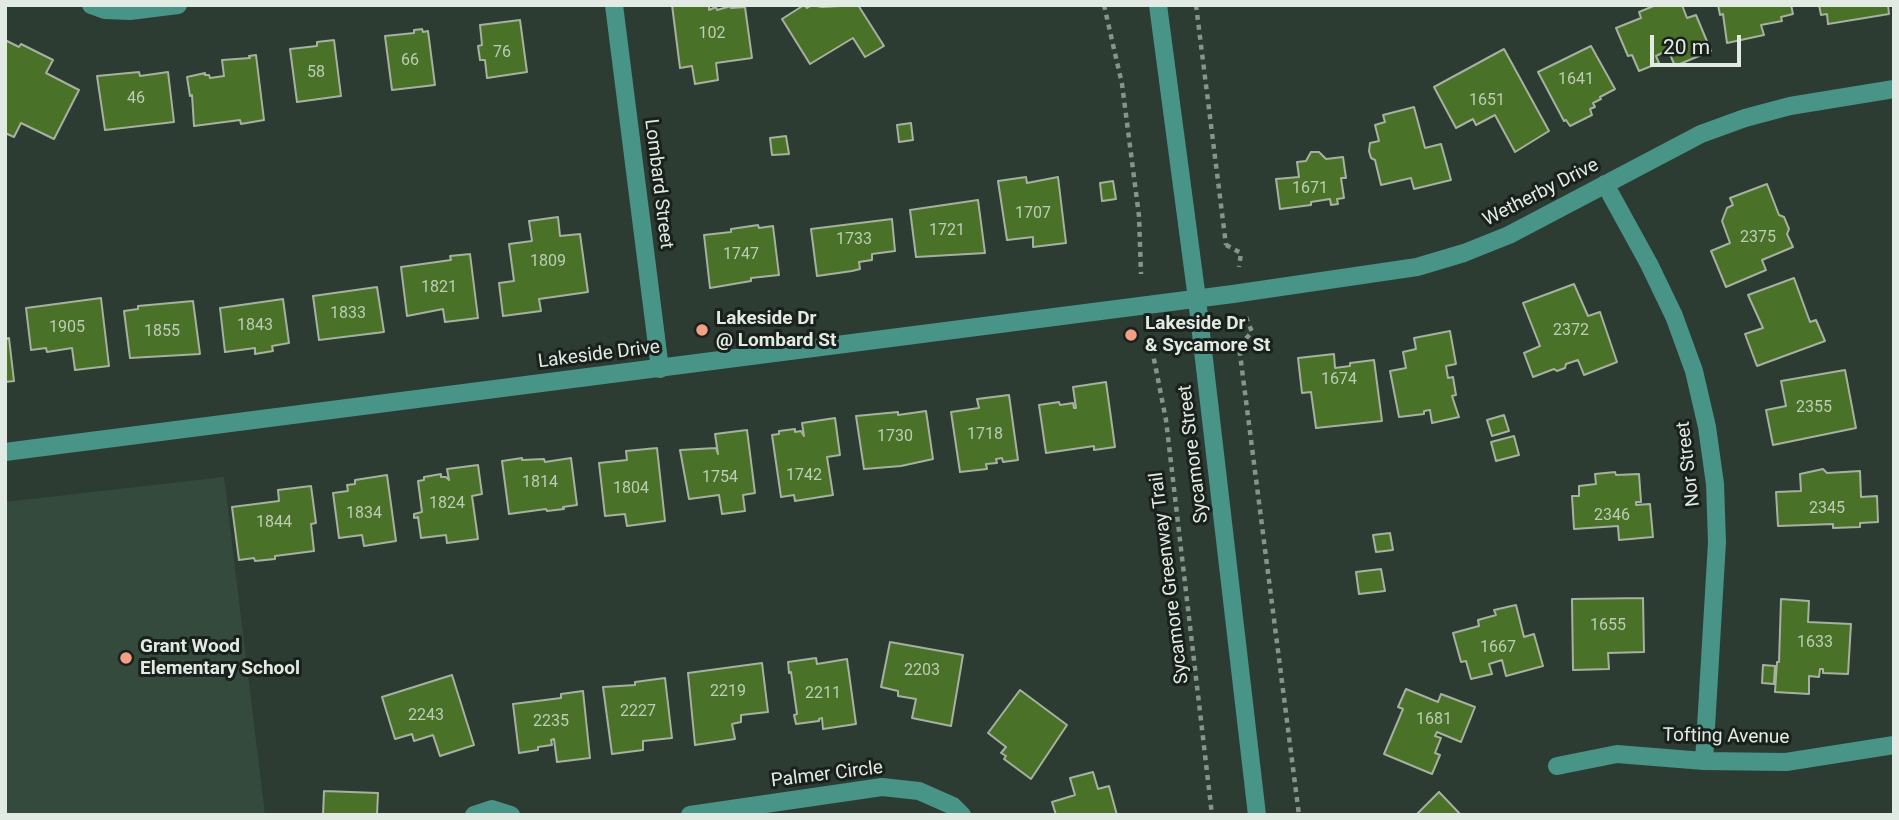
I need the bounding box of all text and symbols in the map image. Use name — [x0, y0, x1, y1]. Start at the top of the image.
scale bar — [1654, 21, 1745, 65]
house number: 102 — [699, 24, 725, 44]
text: 20 m — [1663, 35, 1710, 59]
house number: 76 — [493, 43, 511, 63]
house number: 66 — [401, 51, 419, 71]
house number: 58 — [307, 63, 325, 83]
house number: 1641 — [1558, 70, 1594, 90]
house number: 46 — [127, 89, 145, 109]
house number: 1651 — [1469, 91, 1505, 111]
street label: Lombard Street — [639, 118, 677, 250]
street label: Wetherby Drive — [1479, 154, 1603, 232]
house number: 1671 — [1292, 179, 1328, 199]
house number: 1707 — [1015, 204, 1051, 224]
house number: 1721 — [929, 221, 965, 241]
house number: 2375 — [1740, 228, 1776, 248]
house number: 1733 — [836, 230, 872, 250]
house number: 1747 — [723, 245, 759, 265]
house number: 1809 — [530, 252, 566, 272]
house number: 1821 — [421, 278, 457, 298]
house number: 1833 — [330, 304, 366, 324]
place label: Lakeside Dr @ Lombard St — [716, 308, 836, 352]
place label: Lakeside Dr & Sycamore St — [1145, 313, 1271, 357]
house number: 1843 — [237, 316, 273, 336]
house number: 1905 — [49, 318, 85, 338]
house number: 2372 — [1553, 321, 1589, 341]
house number: 1855 — [144, 322, 180, 342]
marker: Lakeside Dr @ Lombard St — [694, 322, 710, 338]
marker: Lakeside Dr & Sycamore St — [1123, 327, 1139, 343]
street label: Lakeside Drive — [537, 336, 661, 374]
house number: 1674 — [1321, 370, 1357, 390]
street label: Sycamore Street — [1174, 384, 1214, 524]
house number: 2355 — [1796, 398, 1832, 418]
street label: Nor Street — [1672, 420, 1706, 508]
house number: 1718 — [967, 425, 1003, 445]
house number: 1730 — [877, 427, 913, 447]
house number: 1742 — [786, 466, 822, 486]
house number: 1754 — [702, 468, 738, 488]
street label: Sycamore Greenway Trail — [1146, 471, 1194, 685]
house number: 1814 — [522, 473, 558, 493]
house number: 1804 — [613, 479, 649, 499]
house number: 1824 — [429, 494, 465, 514]
house number: 2345 — [1809, 499, 1845, 519]
house number: 1834 — [346, 504, 382, 524]
house number: 2346 — [1594, 506, 1630, 526]
house number: 1844 — [256, 513, 292, 533]
house number: 1655 — [1590, 616, 1626, 636]
house number: 1633 — [1797, 633, 1833, 653]
place label: Grant Wood Elementary School — [140, 636, 300, 680]
house number: 1667 — [1480, 638, 1516, 658]
marker: Grant Wood Elementary School — [118, 650, 134, 666]
house number: 2203 — [904, 661, 940, 681]
house number: 2219 — [710, 682, 746, 702]
house number: 2211 — [805, 684, 841, 704]
house number: 2227 — [620, 702, 656, 722]
house number: 2243 — [408, 706, 444, 726]
house number: 1681 — [1416, 710, 1452, 730]
house number: 2235 — [533, 712, 569, 732]
street label: Tofting Avenue — [1662, 724, 1790, 750]
street label: Palmer Circle — [770, 757, 884, 793]

